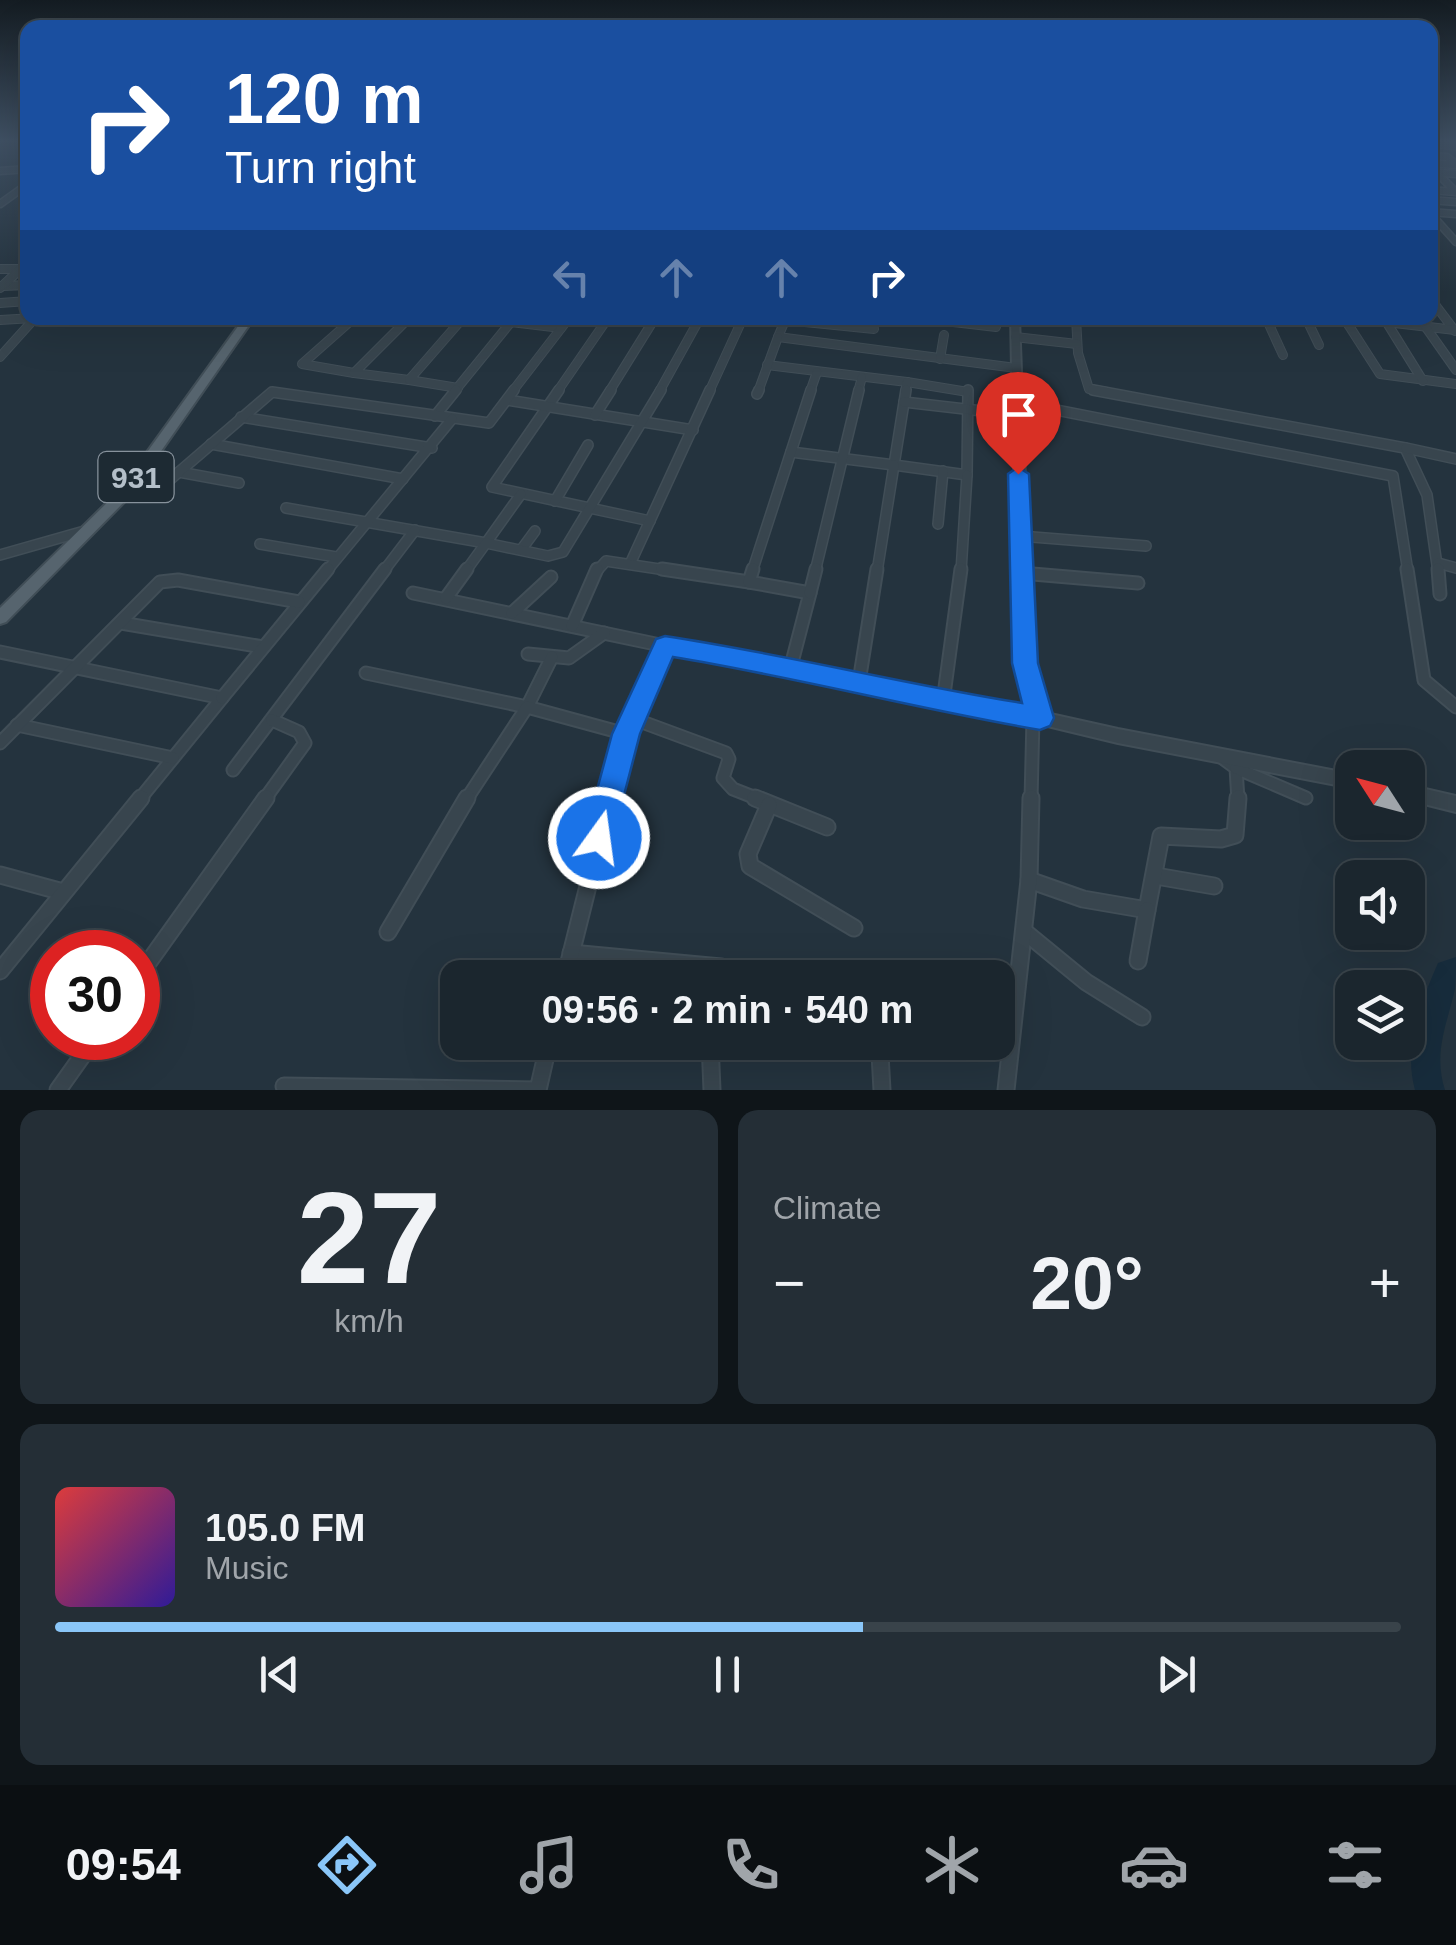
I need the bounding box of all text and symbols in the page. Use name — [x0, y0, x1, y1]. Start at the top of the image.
icon: right — [60, 60, 190, 190]
text: 120 m — [225, 60, 423, 138]
text: Turn right — [225, 142, 416, 193]
icon: left — [544, 250, 599, 305]
icon: ahead — [649, 250, 704, 305]
icon: ahead — [754, 250, 809, 305]
icon: right — [859, 250, 914, 305]
pin — [976, 372, 1061, 475]
icon: arrive — [991, 387, 1046, 442]
road number: 931 — [98, 452, 174, 502]
north arrow — [1335, 750, 1425, 840]
map controls — [1335, 750, 1425, 1060]
position arrow — [547, 786, 651, 890]
button: sound — [1335, 860, 1425, 950]
speed limit sign: 30 — [30, 930, 160, 1060]
button: layers — [1335, 970, 1425, 1060]
text: 09:56 · 2 min · 540 m — [542, 989, 913, 1031]
text: 27 — [297, 1165, 441, 1311]
text: Climate — [773, 1190, 881, 1226]
text: 20° — [1030, 1241, 1144, 1325]
text: − — [773, 1252, 805, 1314]
text: + — [1369, 1252, 1401, 1314]
text: km/h — [334, 1303, 404, 1339]
text: 105.0 FM — [205, 1507, 366, 1549]
text: Music — [205, 1550, 289, 1586]
icon: previous — [252, 1647, 307, 1702]
icon: pause — [700, 1647, 755, 1702]
icon: next — [1149, 1647, 1204, 1702]
icon: directions — [312, 1830, 382, 1900]
icon: music — [514, 1830, 584, 1900]
icon: phone — [716, 1830, 786, 1900]
icon: climate — [917, 1830, 987, 1900]
icon: car — [1119, 1830, 1189, 1900]
icon: filters — [1320, 1830, 1390, 1900]
text: 09:54 — [66, 1839, 181, 1890]

